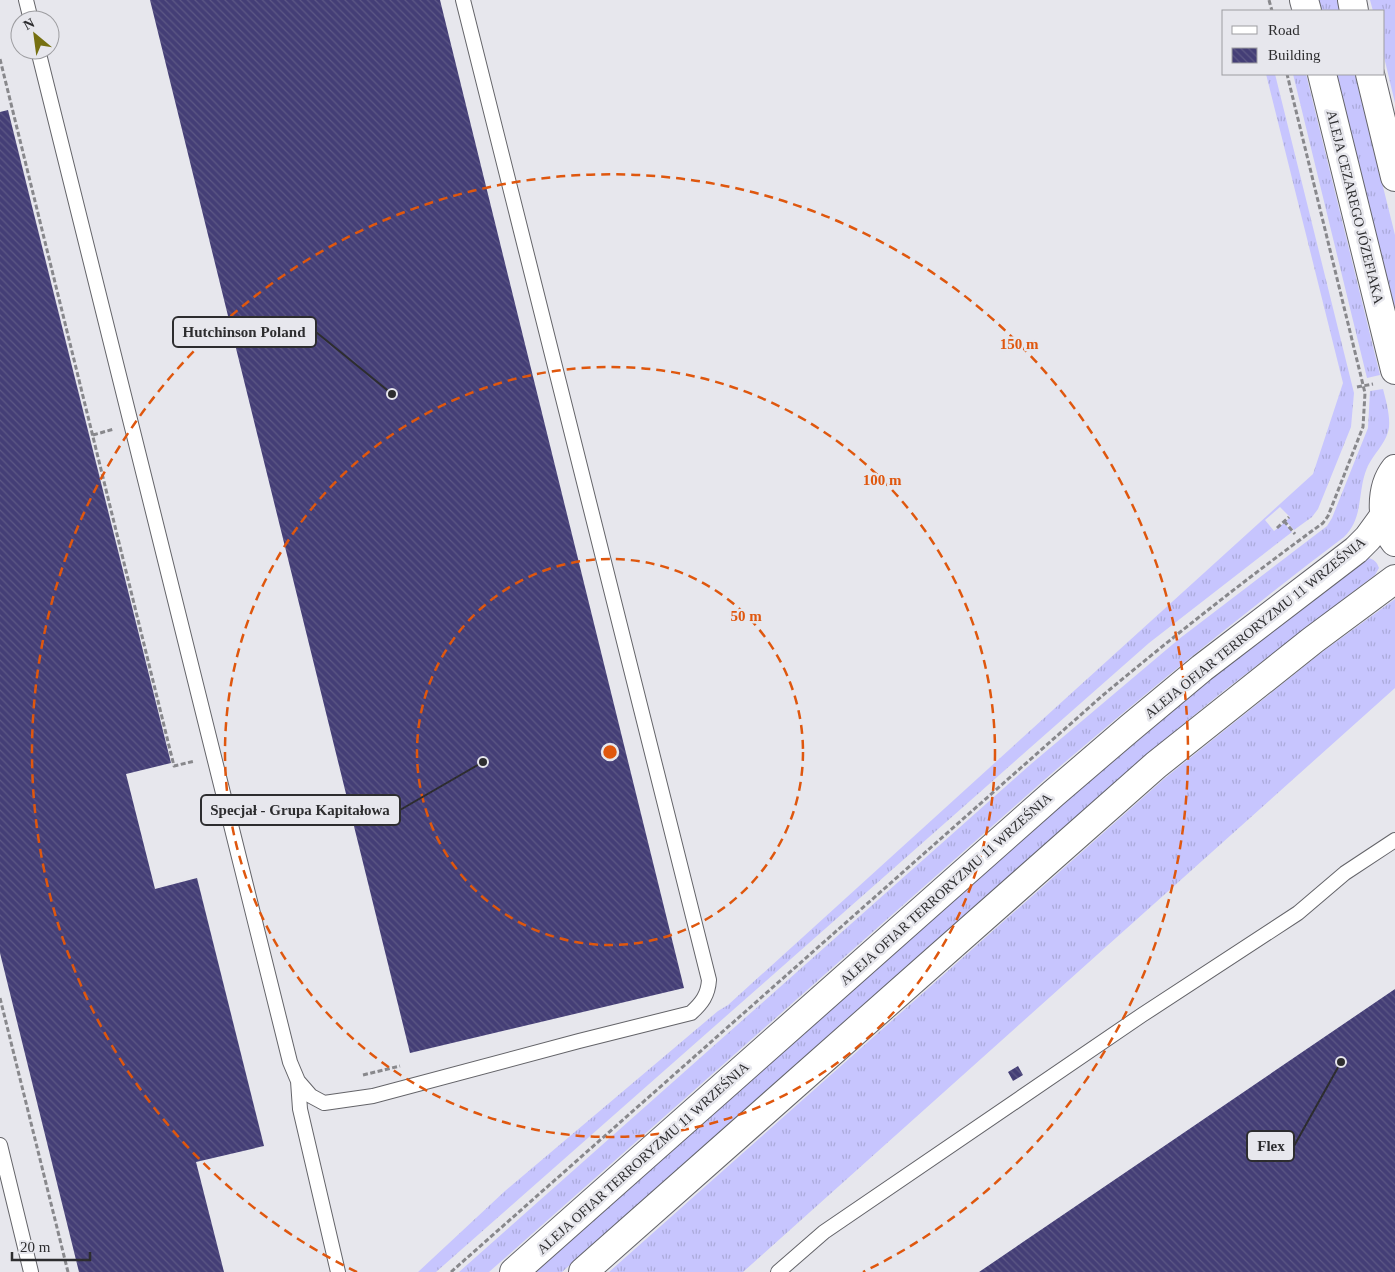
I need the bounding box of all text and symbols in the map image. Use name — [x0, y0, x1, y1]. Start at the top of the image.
north arrow — [10, 10, 60, 60]
legend — [1222, 10, 1385, 75]
text: N — [21, 15, 37, 33]
text: Road — [1268, 22, 1300, 38]
text: Building — [1268, 47, 1321, 63]
street label: ALEJA CEZAREGO JÓZEFIAKA — [1324, 108, 1388, 306]
callout: Hutchinson Poland — [173, 317, 316, 347]
text: Hutchinson Poland — [183, 324, 306, 340]
text: 150 m — [1000, 336, 1039, 352]
text: 100 m — [863, 472, 902, 488]
street label: ALEJA OFIAR TERRORYZMU 11 WRZEŚNIA — [1141, 533, 1369, 722]
text: 50 m — [730, 608, 762, 624]
centre of rings — [601, 743, 619, 761]
street label: ALEJA OFIAR TERRORYZMU 11 WRZEŚNIA — [837, 789, 1055, 988]
callout: Specjał - Grupa Kapitałowa — [201, 795, 400, 825]
text: Specjał - Grupa Kapitałowa — [210, 802, 390, 818]
street label: ALEJA OFIAR TERRORYZMU 11 WRZEŚNIA — [534, 1058, 752, 1257]
callout: Flex — [1247, 1131, 1294, 1161]
text: Flex — [1257, 1138, 1285, 1154]
scale bar — [12, 1230, 90, 1262]
text: 20 m — [20, 1239, 51, 1255]

